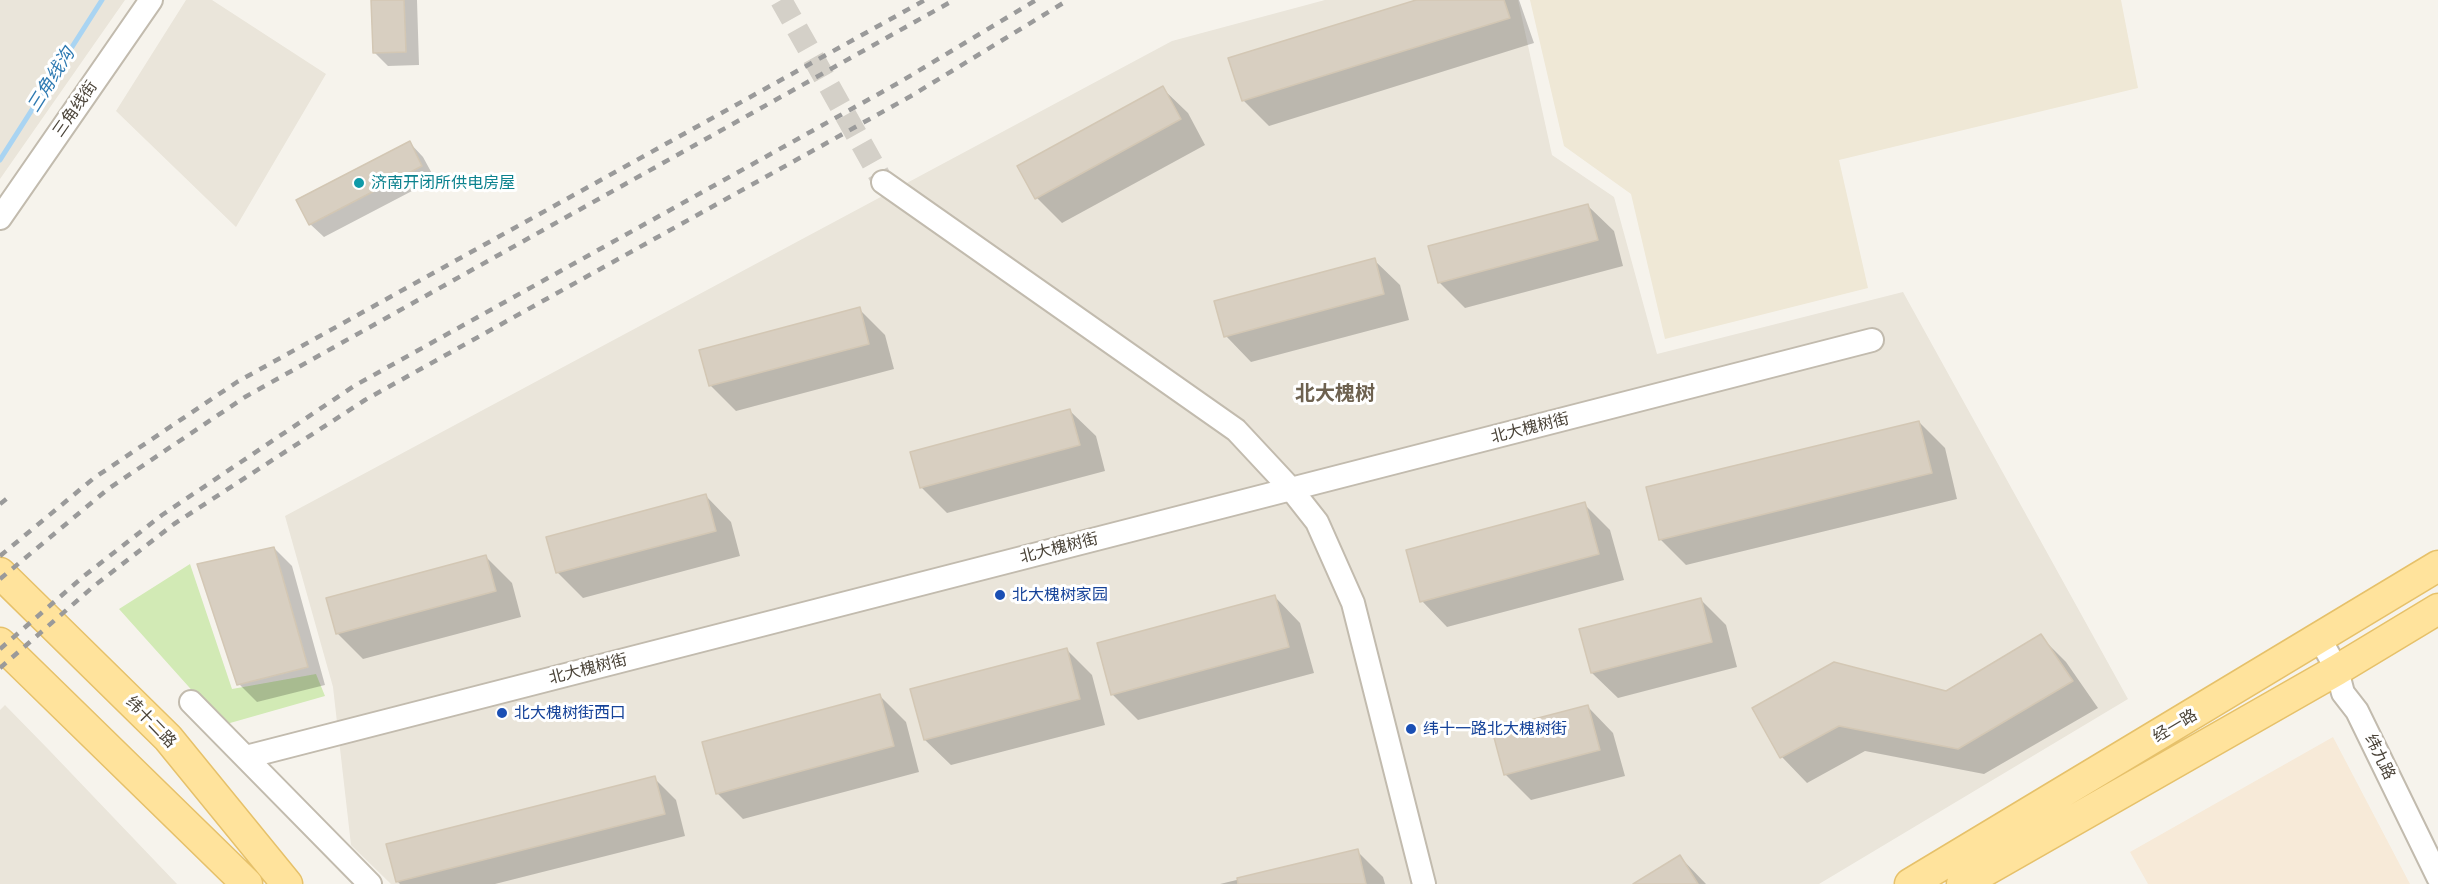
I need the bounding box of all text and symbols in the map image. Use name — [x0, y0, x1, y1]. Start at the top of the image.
water label: 三角线沟 — [23, 44, 79, 116]
street label: 三角线街 — [49, 77, 101, 141]
place label: 济南开闭所供电房屋 — [371, 173, 515, 193]
marker: 济南开闭所供电房屋 — [352, 176, 366, 190]
district label: 北大槐树 — [1295, 382, 1375, 406]
street label: 北大槐树街 — [1489, 409, 1571, 447]
street label: 北大槐树街 — [1018, 529, 1100, 567]
place label: 北大槐树家园 — [1012, 585, 1108, 605]
marker: 北大槐树家园 — [993, 588, 1007, 602]
street label: 北大槐树街 — [547, 650, 629, 688]
street label: 纬十二路 — [122, 692, 180, 752]
place label: 北大槐树街西口 — [514, 703, 626, 723]
street label: 经一路 — [2149, 705, 2201, 747]
marker: 北大槐树街西口 — [495, 706, 509, 720]
place label: 纬十一路北大槐树街 — [1423, 719, 1567, 739]
marker: 纬十一路北大槐树街 — [1404, 722, 1418, 736]
street label: 纬九路 — [2361, 731, 2399, 783]

